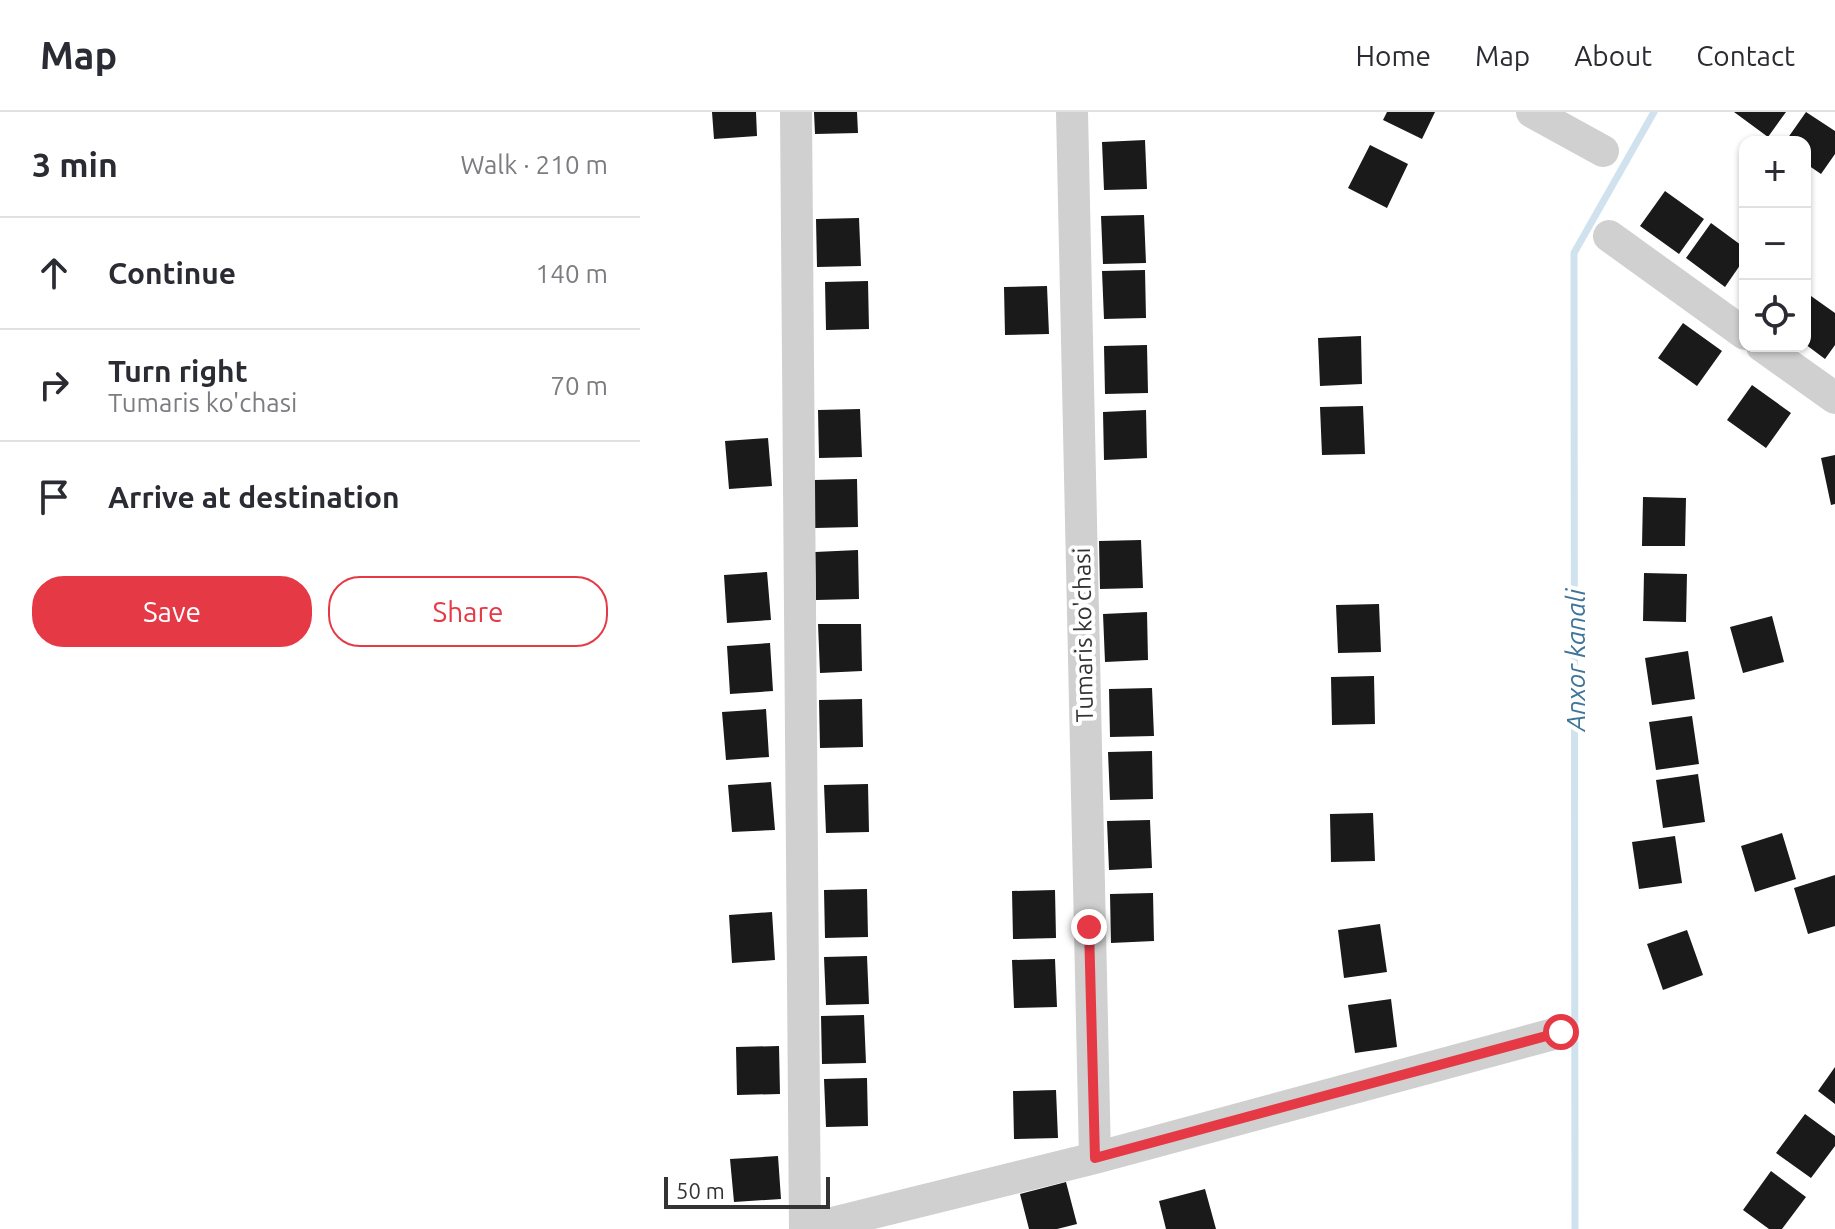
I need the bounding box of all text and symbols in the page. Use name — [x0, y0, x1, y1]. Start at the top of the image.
text: Map — [40, 34, 117, 76]
text: Home — [1356, 40, 1431, 71]
text: Map — [1475, 40, 1530, 71]
text: About — [1574, 40, 1652, 71]
text: Contact — [1696, 40, 1795, 71]
map controls — [1739, 136, 1811, 352]
button: + — [1739, 136, 1811, 208]
text: 3 min — [32, 145, 118, 183]
text: Walk · 210 m — [460, 150, 608, 179]
button: − — [1739, 208, 1811, 280]
icon: ahead — [32, 251, 76, 295]
text: Continue — [108, 256, 236, 290]
text: 140 m — [536, 259, 608, 288]
button: locate — [1739, 280, 1811, 352]
text: Turn right — [108, 354, 248, 388]
icon: right — [32, 363, 76, 407]
text: 70 m — [550, 371, 608, 400]
text: Tumaris ko'chasi — [108, 388, 297, 417]
icon: arrive — [32, 475, 76, 519]
text: Arrive at destination — [108, 480, 400, 514]
street label: Tumaris ko'chasi — [1068, 547, 1098, 723]
button: Save — [32, 576, 312, 647]
button: Share — [328, 576, 608, 647]
water label: Anxor kanali — [1561, 587, 1590, 733]
route end — [1071, 909, 1107, 945]
route start — [1543, 1014, 1579, 1050]
scale bar — [664, 1173, 830, 1209]
text: 50 m — [676, 1178, 725, 1203]

